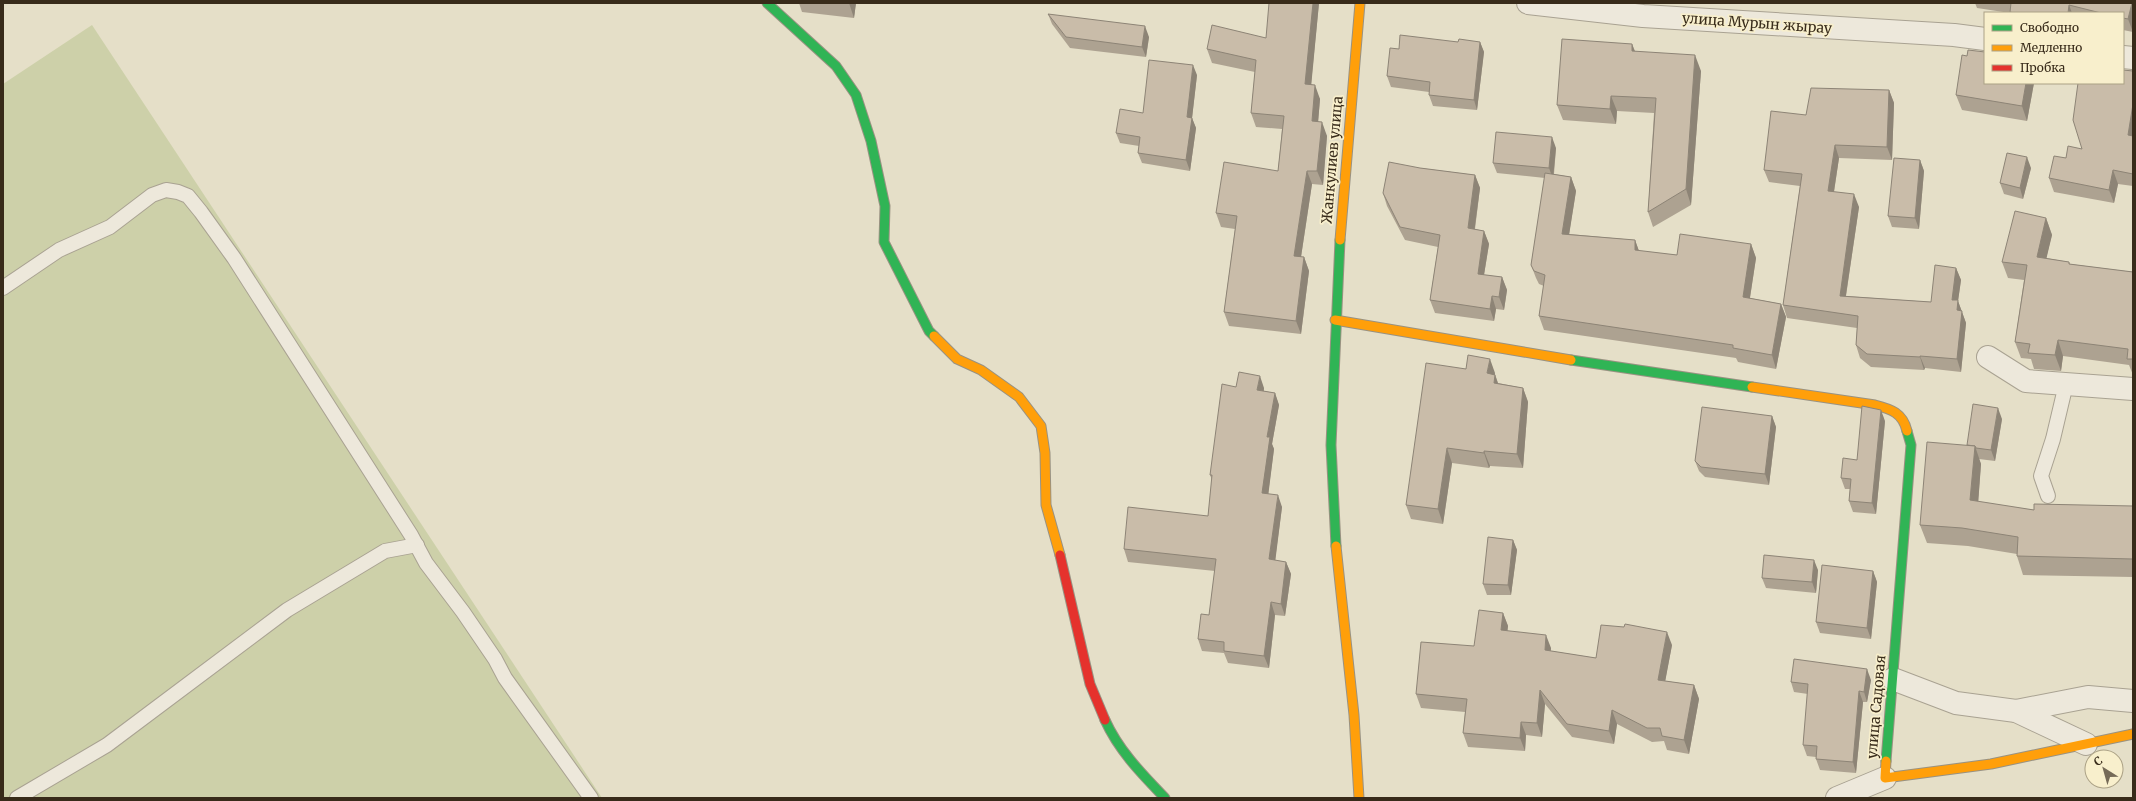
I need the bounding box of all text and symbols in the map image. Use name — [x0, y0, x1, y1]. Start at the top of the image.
street label: улица Мурын жырау — [1681, 9, 1833, 37]
legend — [1984, 12, 2124, 84]
text: Свободно — [2020, 20, 2079, 35]
text: Медленно — [2020, 40, 2082, 55]
text: Пробка — [2020, 60, 2066, 75]
street label: Жанкулиев улица — [1317, 95, 1347, 225]
street label: улица Садовая — [1862, 654, 1890, 760]
north arrow — [2084, 749, 2124, 789]
text: С — [2091, 753, 2105, 769]

